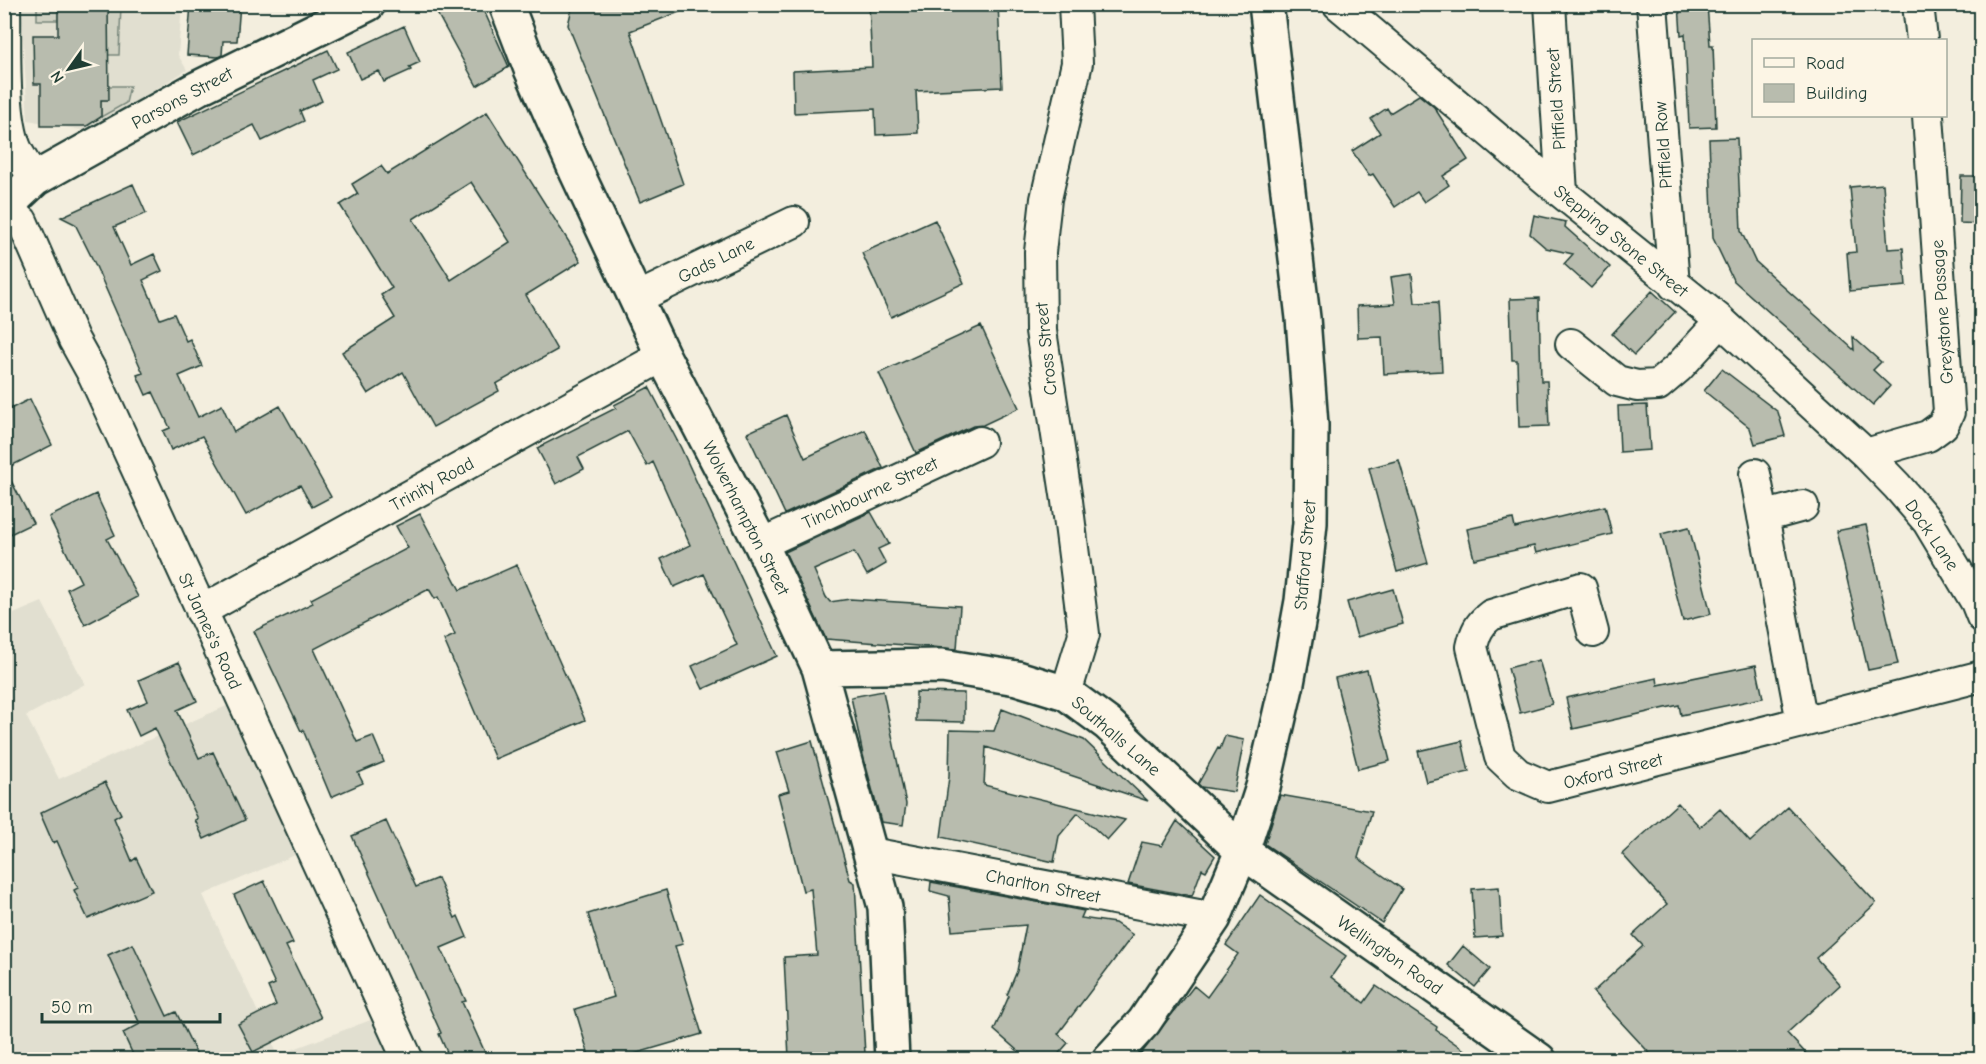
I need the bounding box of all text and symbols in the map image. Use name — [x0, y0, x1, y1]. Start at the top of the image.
north arrow — [39, 39, 99, 99]
legend — [1752, 39, 1947, 117]
street label: Pitfield Street — [1542, 47, 1571, 151]
text: Road — [1806, 53, 1845, 74]
street label: Parsons Street — [128, 63, 237, 134]
text: N — [47, 67, 68, 86]
text: Building — [1806, 83, 1868, 104]
street label: Pitfield Row — [1650, 100, 1677, 189]
street label: Stepping Stone Street — [1549, 181, 1693, 302]
street label: Gads Lane — [675, 233, 758, 288]
street label: Greystone Passage — [1927, 239, 1958, 385]
street label: Cross Street — [1031, 301, 1062, 396]
street label: Wolverhampton Street — [698, 438, 794, 600]
street label: Tinchbourne Street — [799, 452, 942, 534]
street label: Trinity Road — [387, 453, 478, 516]
street label: Dock Lane — [1900, 496, 1963, 575]
street label: Stafford Street — [1290, 498, 1321, 611]
street label: St James's Road — [173, 570, 246, 693]
street label: Southalls Lane — [1067, 692, 1164, 781]
street label: Oxford Street — [1561, 749, 1666, 794]
street label: Charlton Street — [984, 865, 1103, 908]
street label: Wellington Road — [1333, 911, 1446, 1000]
scale bar — [42, 986, 220, 1024]
text: 50 m — [51, 997, 93, 1018]

